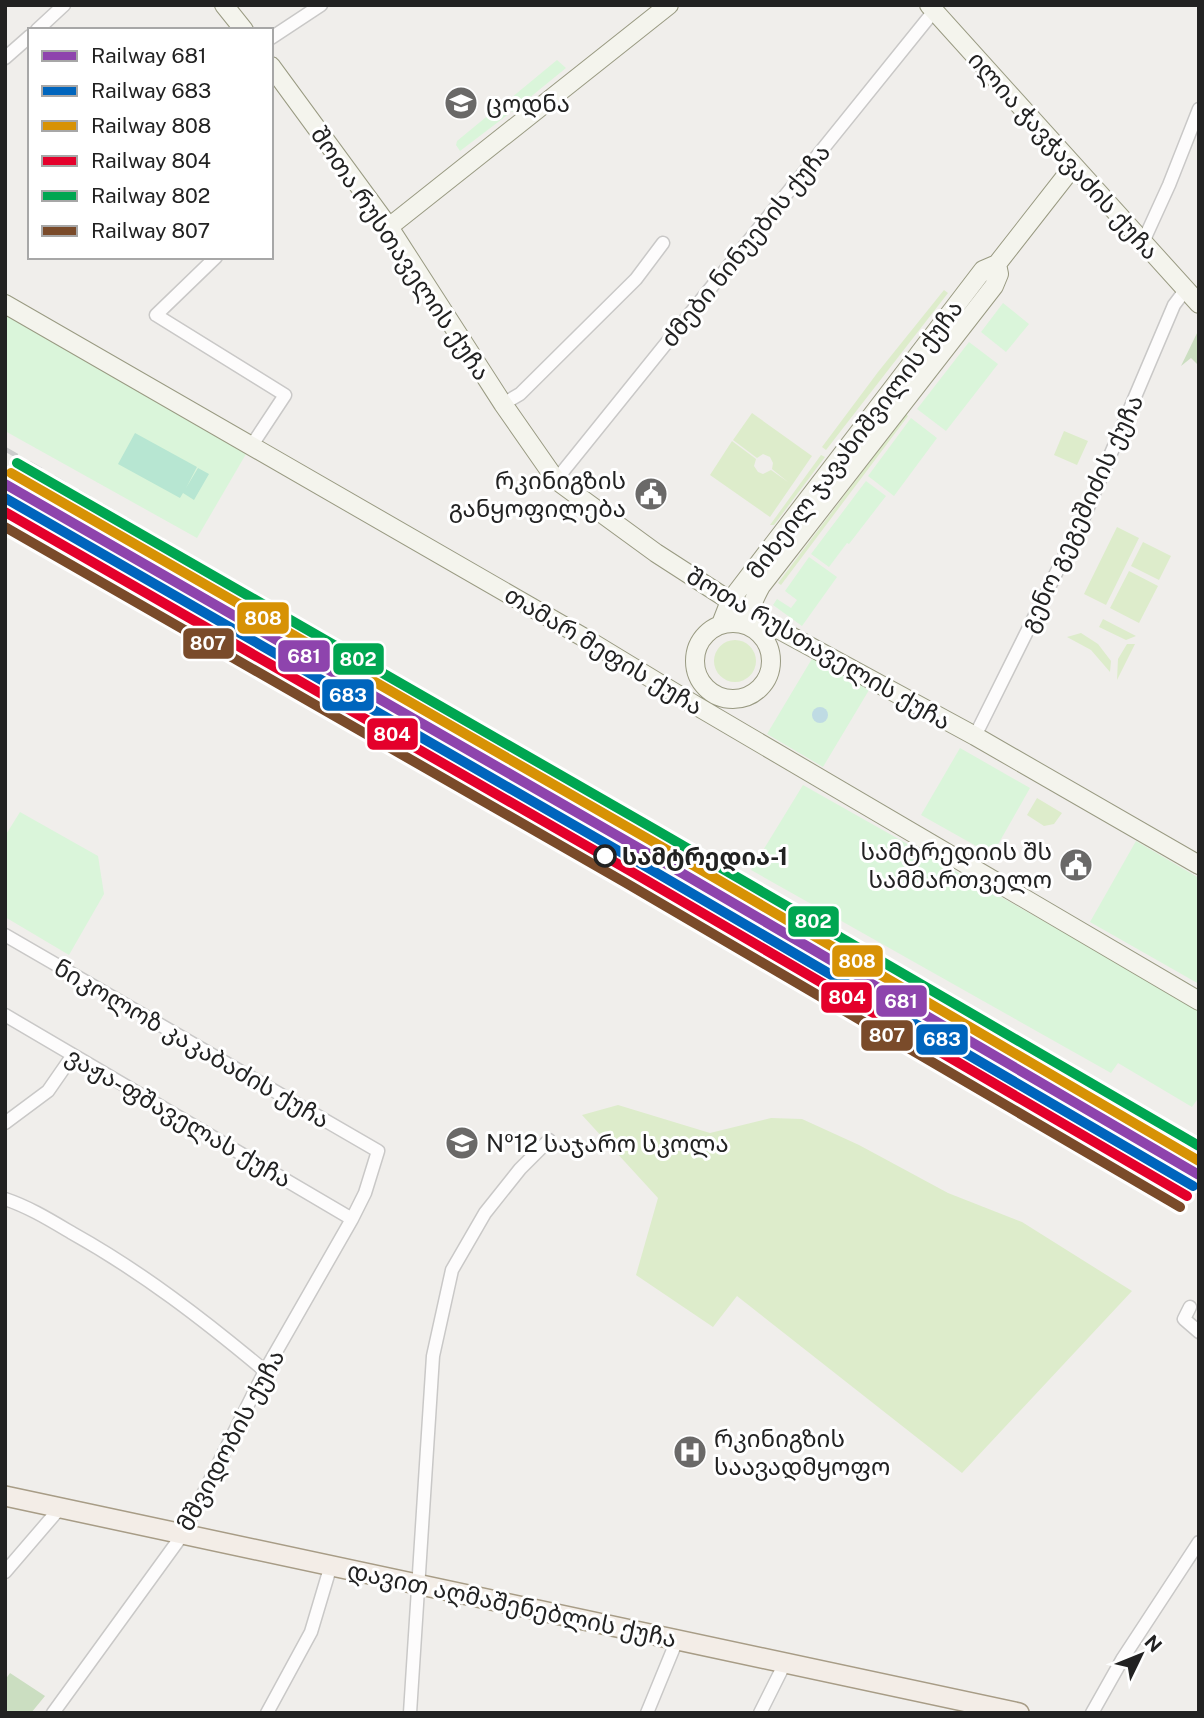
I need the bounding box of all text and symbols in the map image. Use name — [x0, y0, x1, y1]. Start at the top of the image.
legend — [28, 28, 273, 259]
text: Railway 681 — [91, 43, 207, 68]
street label: ილია ჭავჭავაძის ქუჩა — [962, 45, 1165, 266]
text: Railway 683 — [91, 78, 211, 103]
school or university icon: ცოდნა — [442, 84, 480, 122]
place label: ცოდნა — [486, 89, 570, 118]
text: Railway 808 — [91, 113, 211, 138]
street label: შოთა რუსთაველის ქუჩა — [305, 121, 496, 386]
street label: ძმები ნინუების ქუჩა — [655, 138, 836, 353]
text: Railway 804 — [91, 148, 211, 173]
text: Railway 802 — [91, 183, 210, 208]
text: Railway 807 — [91, 218, 210, 243]
street label: მიხეილ ჯავახიშვილის ქუჩა — [740, 294, 969, 584]
street label: გენო გეგეშიძის ქუჩა — [1014, 390, 1149, 636]
place label: რკინიგზის განყოფილება — [449, 466, 626, 523]
public building icon: რკინიგზის განყოფილება — [632, 475, 670, 513]
street label: შოთა რუსთაველის ქუჩა — [682, 561, 956, 736]
street label: თამარ მეფის ქუჩა — [499, 580, 708, 721]
line badge: 808 — [236, 601, 290, 635]
text: 808 — [244, 607, 282, 629]
line badge: 807 — [182, 627, 235, 660]
text: 807 — [190, 632, 226, 654]
line badge: 681 — [277, 639, 331, 673]
line badge: 802 — [332, 642, 385, 676]
text: 681 — [287, 645, 321, 667]
text: 802 — [339, 648, 377, 670]
line badge: 683 — [321, 678, 375, 712]
text: 683 — [329, 684, 367, 706]
line badge: 804 — [366, 717, 419, 751]
text: 804 — [373, 723, 411, 745]
place label: სამტრედიის შს სამმართველო — [860, 837, 1052, 894]
place label: სამტრედია-1 — [622, 842, 788, 872]
marker: სამტრედია-1 — [594, 845, 616, 867]
public building icon: სამტრედიის შს სამმართველო — [1057, 846, 1095, 884]
line badge: 802 — [787, 905, 840, 938]
text: 802 — [794, 910, 832, 932]
line badge: 808 — [831, 944, 884, 978]
text: 808 — [838, 950, 876, 972]
street label: ნიკოლოზ კაკაბაძის ქუჩა — [49, 953, 335, 1134]
line badge: 804 — [820, 981, 873, 1014]
line badge: 681 — [875, 984, 928, 1018]
text: 804 — [828, 986, 866, 1008]
text: 681 — [884, 990, 918, 1012]
line badge: 807 — [860, 1019, 914, 1052]
line badge: 683 — [915, 1023, 969, 1056]
text: 807 — [869, 1024, 905, 1046]
text: 683 — [923, 1028, 961, 1050]
street label: ვაჟა-ფშაველას ქუჩა — [61, 1041, 297, 1194]
school or university icon: №12 საჯარო სკოლა — [443, 1124, 481, 1162]
place label: №12 საჯარო სკოლა — [486, 1129, 729, 1158]
street label: მშვიდობის ქუჩა — [170, 1345, 290, 1536]
place label: რკინიგზის საავადმყოფო — [714, 1424, 890, 1481]
hospital icon: რკინიგზის საავადმყოფო — [671, 1433, 709, 1471]
street label: დავით აღმაშენებლის ქუჩა — [345, 1555, 679, 1655]
north arrow — [1106, 1620, 1176, 1690]
text: N — [1140, 1630, 1167, 1656]

